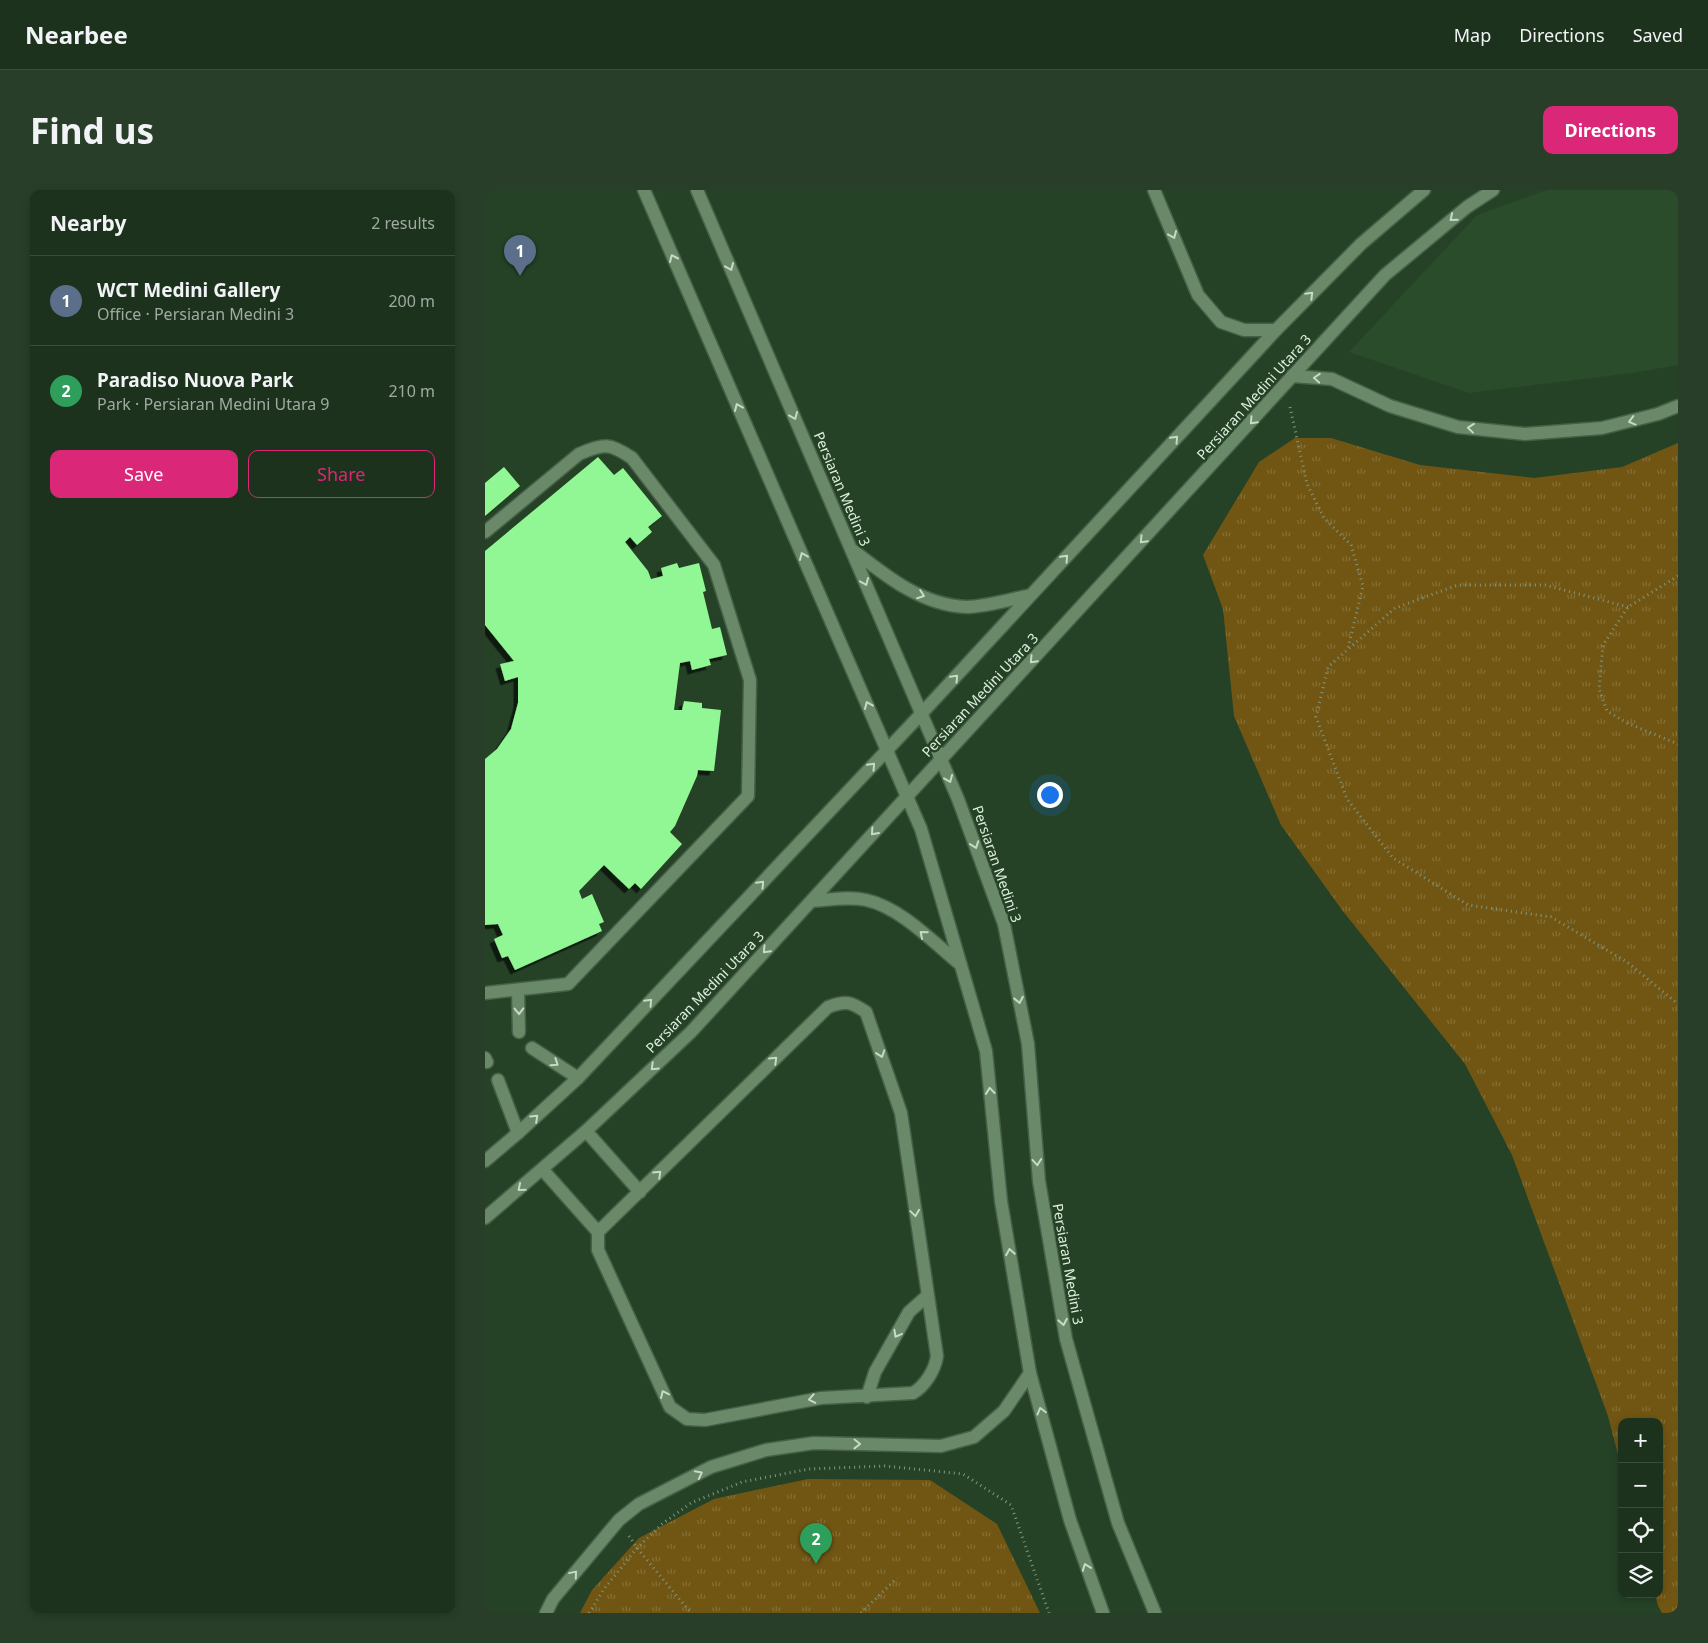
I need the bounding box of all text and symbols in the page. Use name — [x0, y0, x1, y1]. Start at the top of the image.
text: Nearbee — [25, 18, 128, 51]
text: Map — [1454, 23, 1491, 47]
text: Directions — [1519, 23, 1605, 47]
text: Saved — [1633, 23, 1683, 47]
button: Directions — [1543, 106, 1678, 154]
text: Find us — [30, 107, 154, 154]
text: Nearby — [50, 209, 126, 237]
text: 2 results — [371, 212, 435, 234]
one-way arrow — [1450, 212, 1459, 221]
one-way arrow — [1167, 230, 1177, 239]
pin: 1 — [504, 235, 536, 276]
one-way arrow — [669, 254, 680, 263]
one-way arrow — [723, 262, 734, 271]
text: WCT Medini Gallery — [97, 277, 280, 303]
text: 1 — [61, 290, 71, 312]
text: 200 m — [388, 290, 435, 312]
one-way arrow — [1304, 292, 1313, 301]
text: Office · Persiaran Medini 3 — [97, 303, 294, 325]
street label: Persiaran Medini Utara 3 — [1192, 330, 1315, 464]
text: Paradiso Nuova Park — [97, 367, 294, 393]
one-way arrow — [1313, 373, 1321, 384]
text: 2 — [61, 380, 71, 402]
text: 210 m — [388, 380, 435, 402]
text: Park · Persiaran Medini Utara 9 — [97, 393, 330, 415]
one-way arrow — [734, 403, 745, 412]
one-way arrow — [788, 411, 799, 420]
one-way arrow — [1250, 415, 1259, 424]
one-way arrow — [1628, 415, 1636, 425]
one-way arrow — [1466, 423, 1474, 434]
street label: Persiaran Medini 3 — [810, 429, 875, 549]
one-way arrow — [1169, 435, 1178, 444]
button: Save — [50, 450, 238, 498]
button: Share — [248, 450, 435, 498]
one-way arrow — [1140, 535, 1149, 544]
one-way arrow — [798, 552, 809, 561]
one-way arrow — [1059, 555, 1068, 564]
one-way arrow — [859, 577, 870, 586]
one-way arrow — [917, 589, 925, 599]
street label: Persiaran Medini Utara 3 — [917, 629, 1042, 761]
one-way arrow — [1030, 654, 1039, 663]
one-way arrow — [949, 674, 958, 683]
one-way arrow — [863, 701, 874, 710]
one-way arrow — [866, 762, 875, 771]
one-way arrow — [943, 774, 954, 783]
your location — [1037, 782, 1063, 808]
street label: Persiaran Medini 3 — [969, 803, 1026, 925]
one-way arrow — [871, 826, 880, 835]
one-way arrow — [969, 840, 979, 848]
one-way arrow — [755, 881, 764, 890]
street label: Persiaran Medini Utara 3 — [641, 926, 768, 1057]
one-way arrow — [920, 931, 929, 940]
one-way arrow — [763, 944, 772, 953]
one-way arrow — [1013, 996, 1024, 1005]
one-way arrow — [643, 999, 652, 1008]
one-way arrow — [513, 1007, 524, 1015]
one-way arrow — [875, 1050, 885, 1058]
one-way arrow — [549, 1057, 559, 1066]
one-way arrow — [769, 1057, 778, 1066]
one-way arrow — [651, 1061, 660, 1070]
one-way arrow — [985, 1086, 996, 1094]
one-way arrow — [529, 1115, 538, 1124]
one-way arrow — [1031, 1158, 1042, 1166]
one-way arrow — [653, 1171, 662, 1180]
one-way arrow — [518, 1183, 527, 1191]
street label: Persiaran Medini 3 — [1048, 1202, 1089, 1326]
one-way arrow — [909, 1209, 920, 1217]
one-way arrow — [1005, 1248, 1015, 1256]
one-way arrow — [1058, 1318, 1068, 1326]
one-way arrow — [893, 1328, 903, 1337]
one-way arrow — [659, 1390, 670, 1399]
one-way arrow — [808, 1394, 816, 1404]
one-way arrow — [1036, 1408, 1046, 1416]
map controls — [1618, 1418, 1663, 1598]
button: + — [1618, 1418, 1663, 1463]
one-way arrow — [854, 1439, 861, 1449]
button: − — [1618, 1463, 1663, 1508]
one-way arrow — [694, 1470, 703, 1480]
button: locate — [1618, 1508, 1663, 1553]
pin: 2 — [800, 1523, 832, 1564]
button: layers — [1618, 1553, 1663, 1598]
one-way arrow — [1082, 1563, 1092, 1572]
one-way arrow — [569, 1570, 578, 1579]

